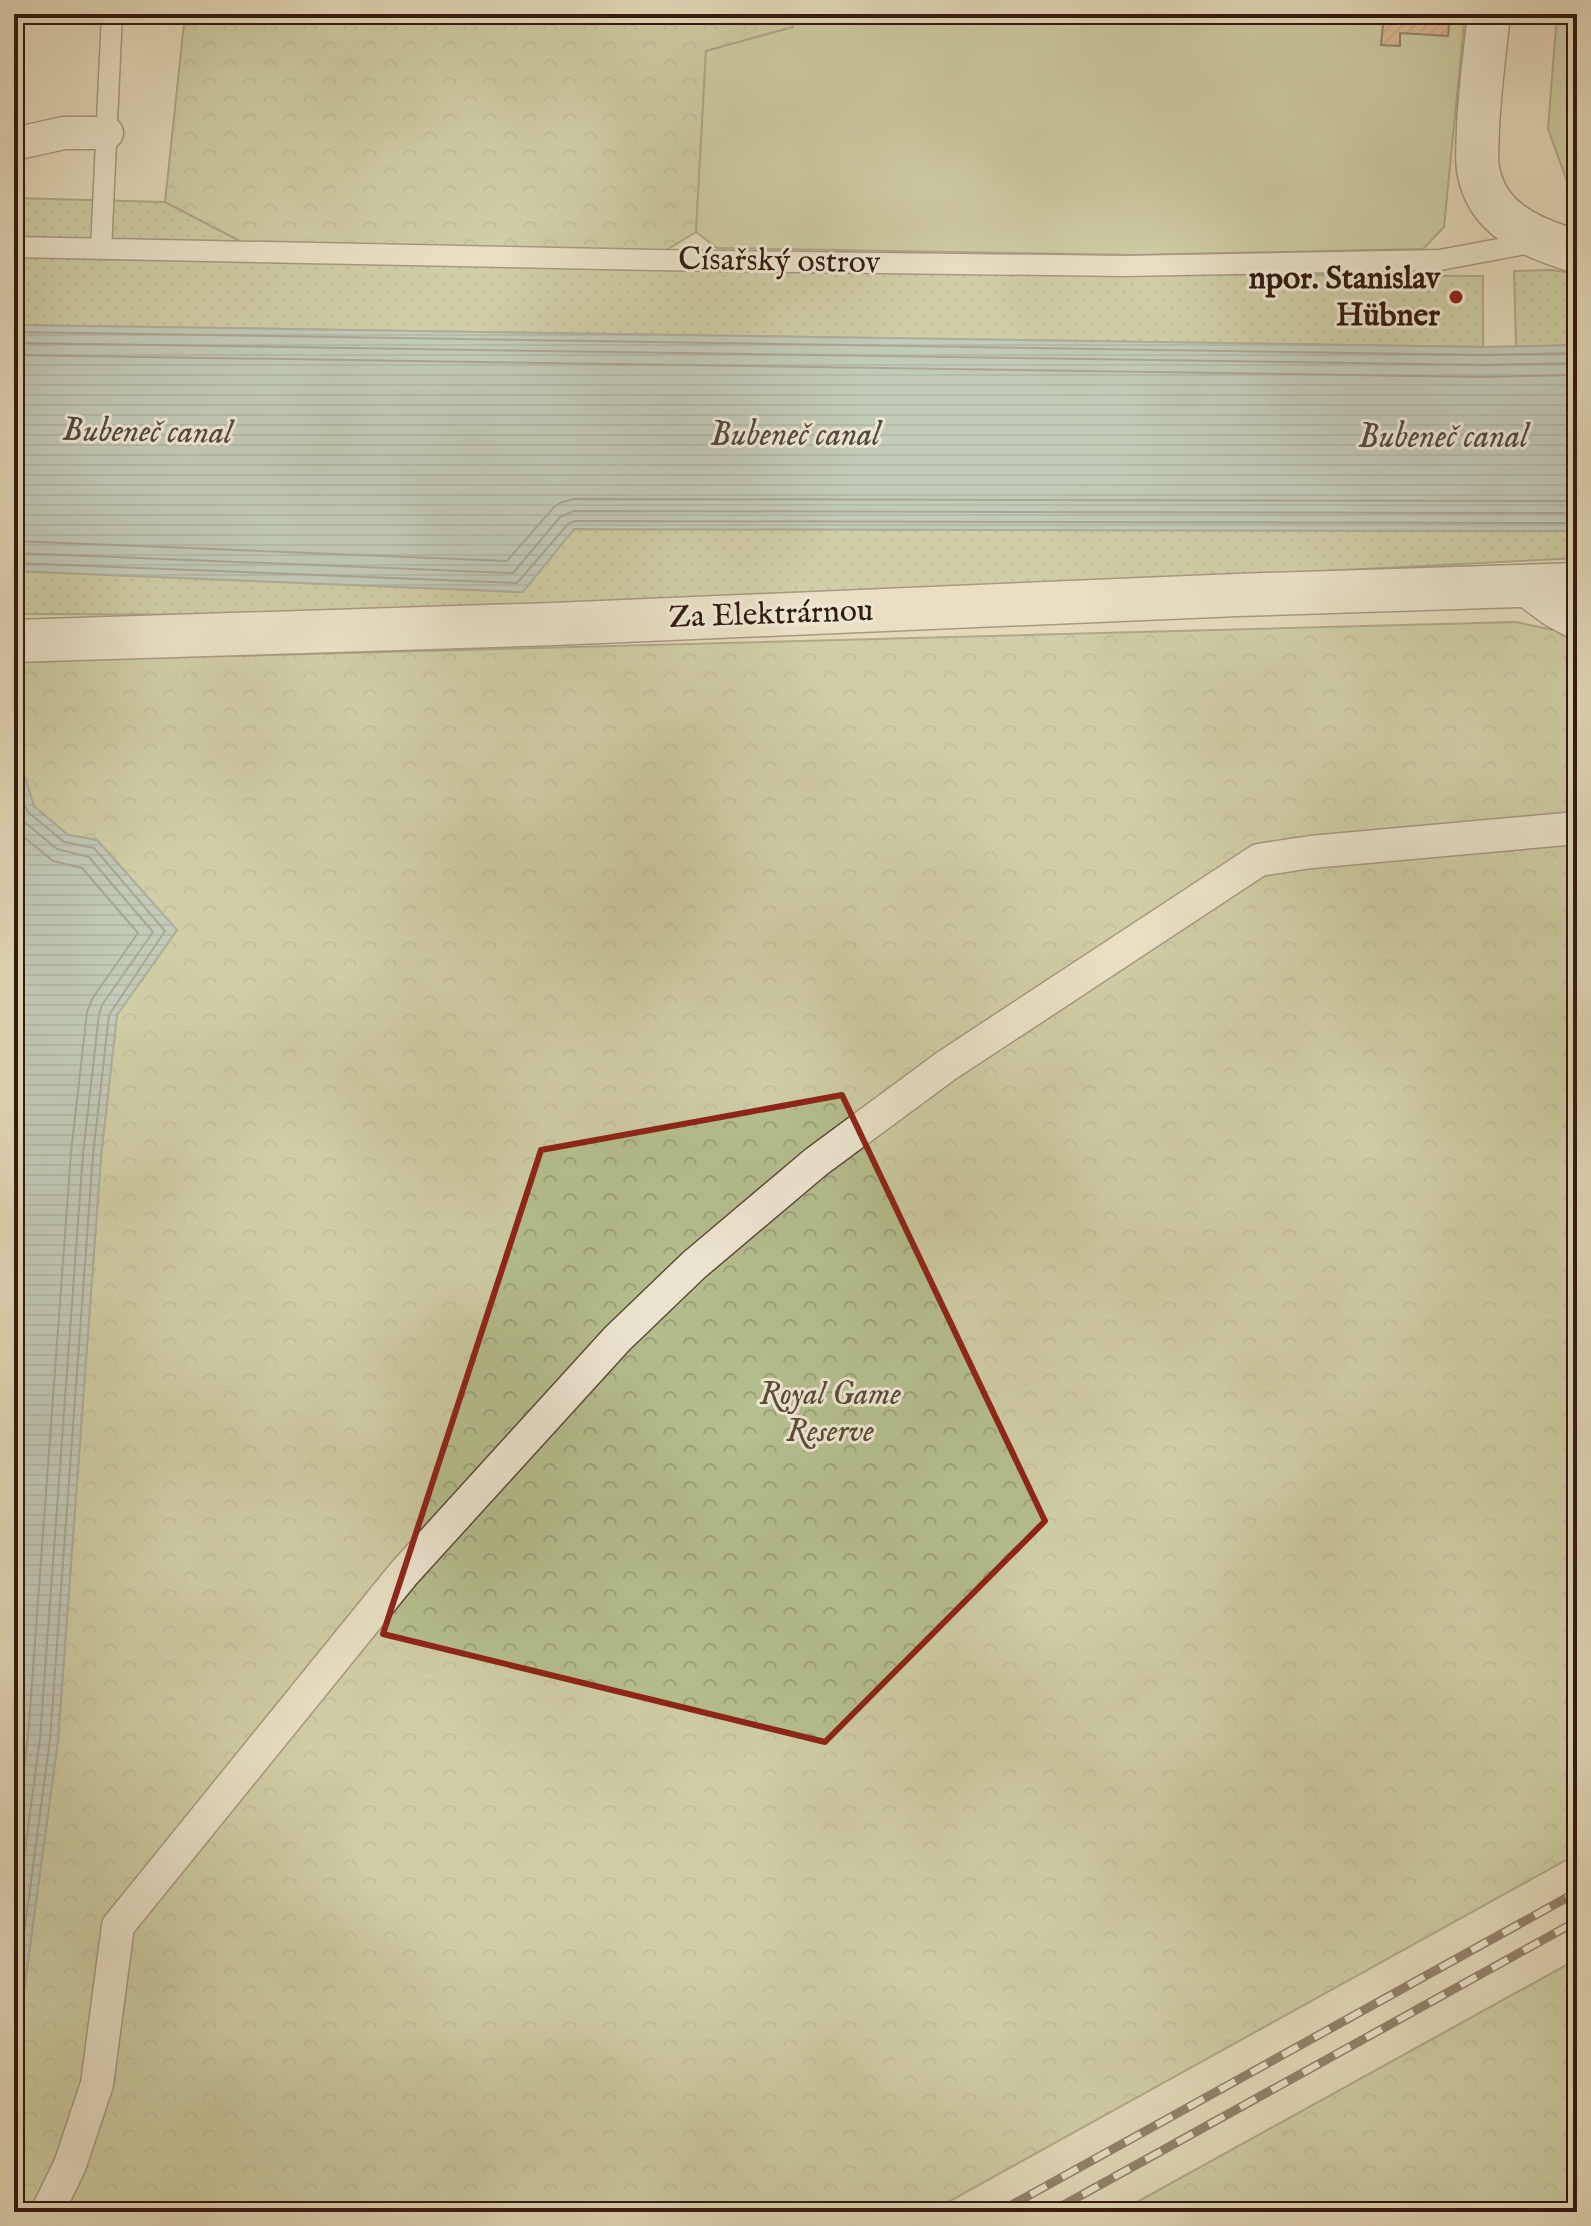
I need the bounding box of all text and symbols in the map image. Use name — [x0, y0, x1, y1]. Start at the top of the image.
street label: Císařský ostrov — [678, 240, 881, 284]
place label: npor. Stanislav Hübner — [1249, 259, 1441, 337]
marker: npor. Stanislav Hübner — [1447, 288, 1465, 306]
water label: Bubeneč canal — [62, 409, 236, 455]
water label: Bubeneč canal — [710, 414, 883, 457]
water label: Bubeneč canal — [1358, 416, 1531, 459]
street label: Za Elektrárnou — [668, 591, 874, 639]
park label: Royal Game Reserve — [759, 1375, 901, 1453]

